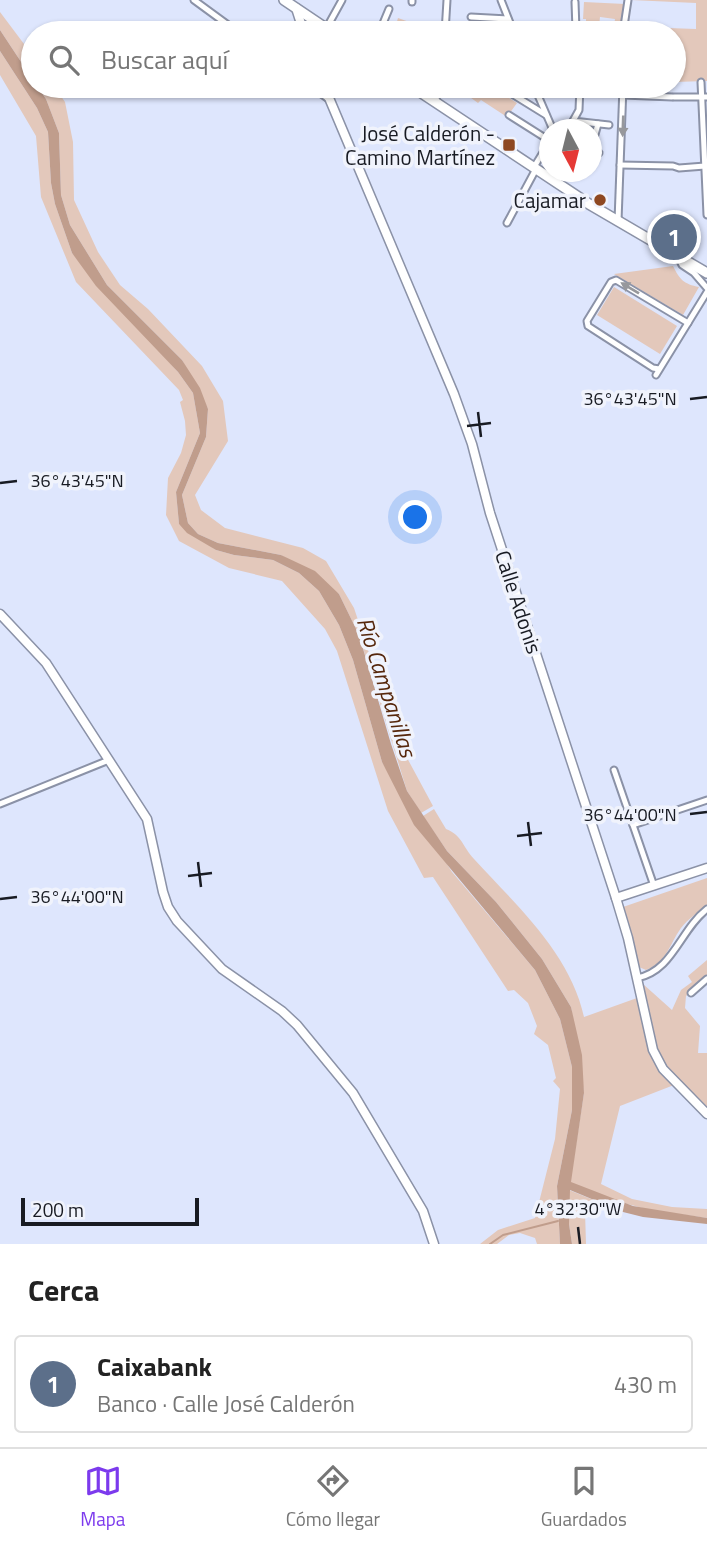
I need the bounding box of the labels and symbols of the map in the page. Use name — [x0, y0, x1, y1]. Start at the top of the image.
one-way arrow — [617, 115, 628, 137]
place label: José Calderón - Camino Martínez — [345, 117, 495, 173]
north arrow — [539, 119, 602, 182]
marker: José Calderón - Camino Martínez — [501, 137, 517, 153]
place label: Cajamar — [514, 184, 586, 216]
marker: Cajamar — [592, 192, 608, 208]
pin: 1 — [651, 211, 697, 263]
one-way arrow — [620, 282, 640, 295]
text: 36°43'45"N — [583, 385, 677, 412]
text: 36°43'45"N — [30, 467, 124, 494]
your location — [398, 500, 432, 534]
street label: Calle Adonis — [487, 546, 551, 658]
water label: Río Campanillas — [348, 613, 427, 764]
text: 36°44'00"N — [583, 801, 677, 828]
text: 36°44'00"N — [30, 883, 124, 910]
scale bar — [21, 1195, 200, 1227]
text: 4°32'30"W — [535, 1195, 621, 1222]

